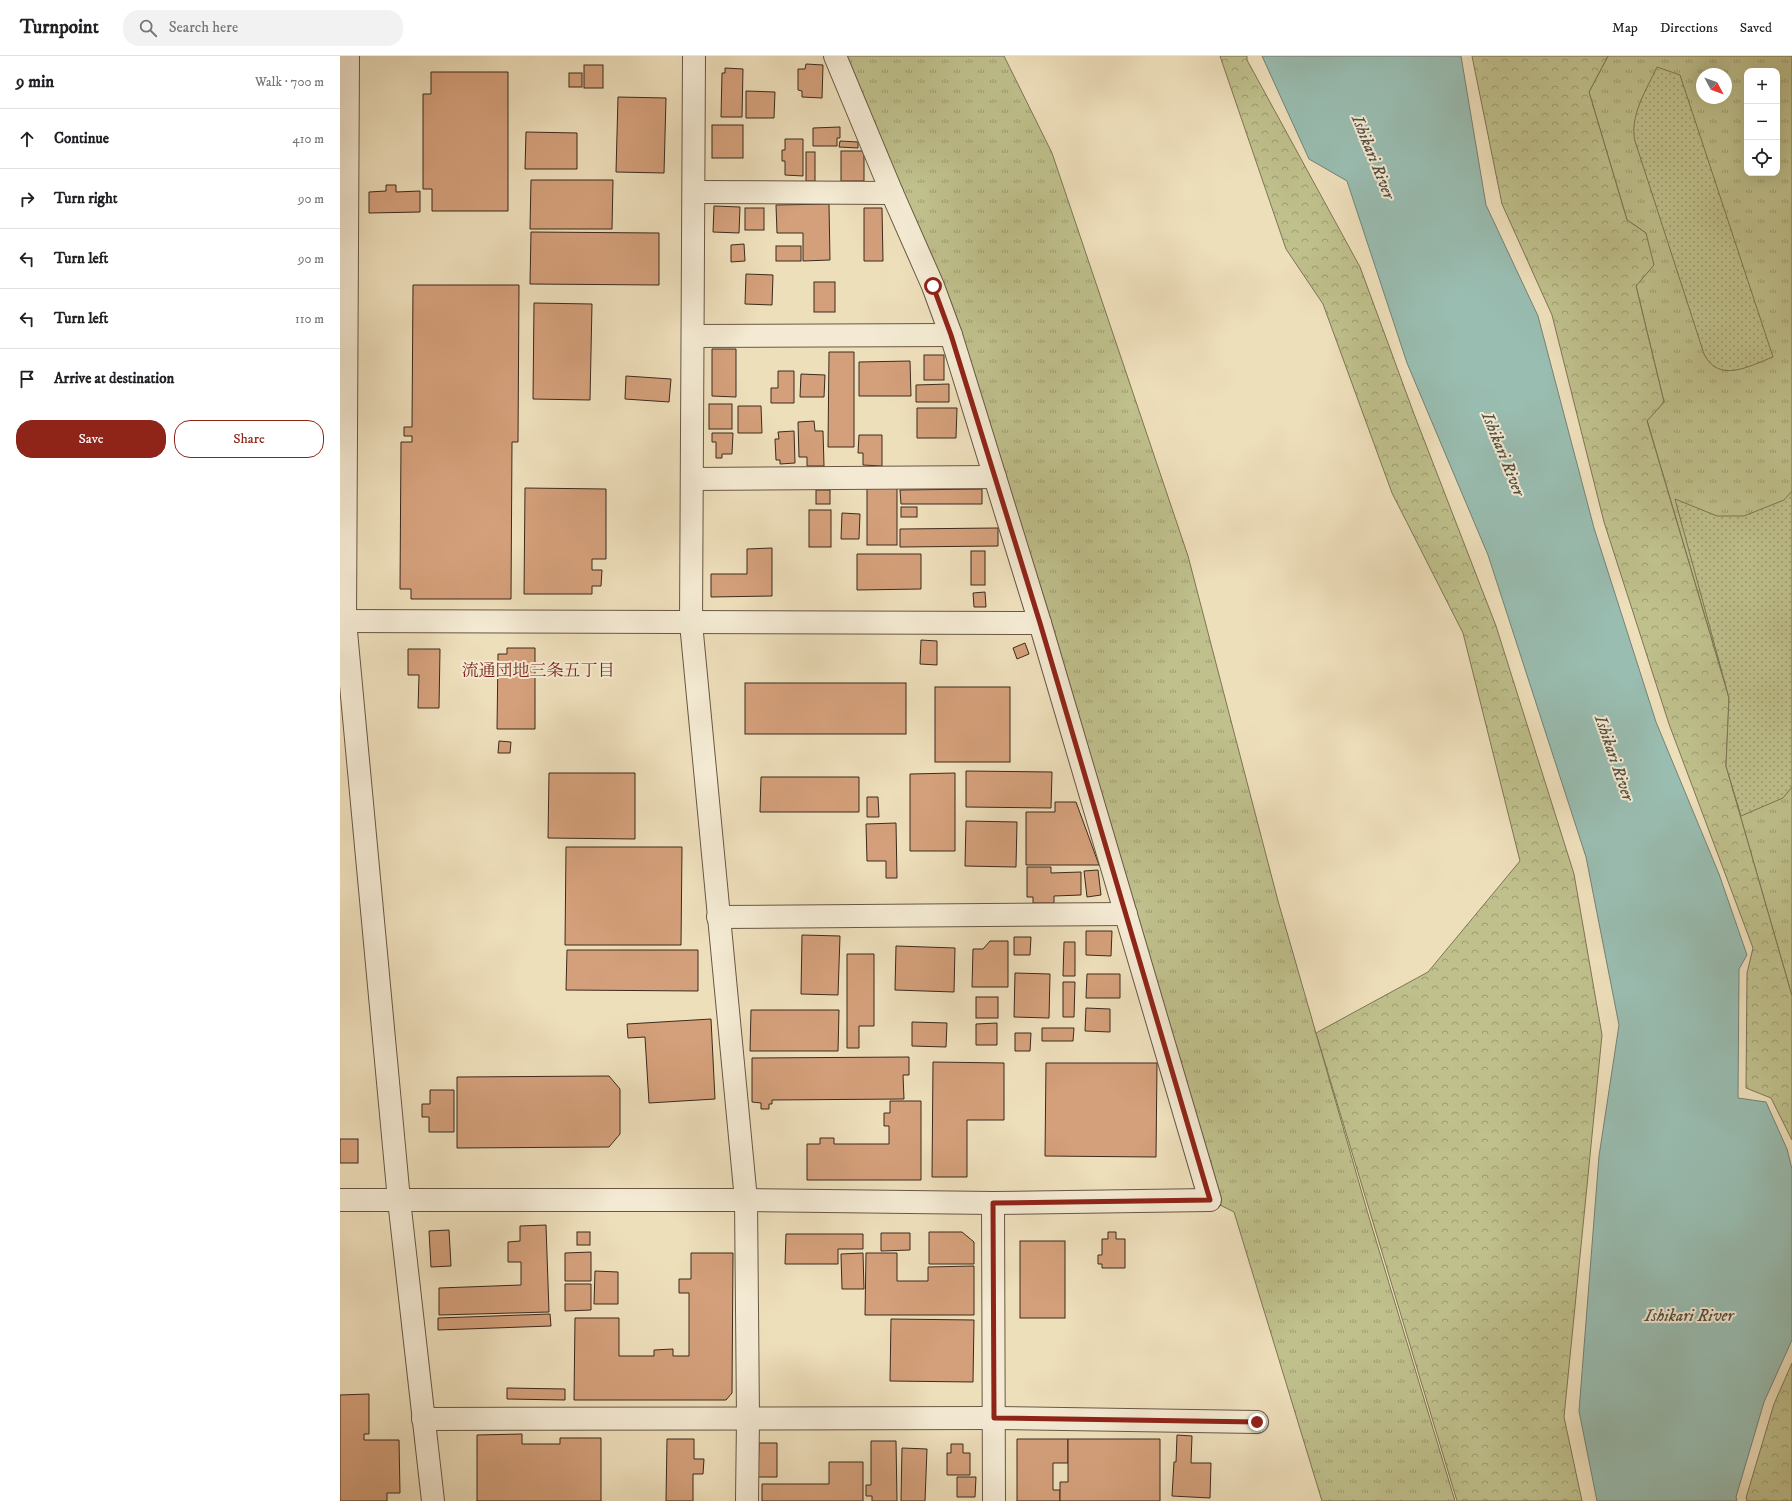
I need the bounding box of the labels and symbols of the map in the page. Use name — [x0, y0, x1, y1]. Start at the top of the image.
north arrow — [1696, 68, 1732, 104]
water label: Ishikari River — [1346, 111, 1401, 204]
route start — [924, 277, 942, 295]
water label: Ishikari River — [1476, 408, 1531, 501]
district label: 流通団地三条五丁目 — [462, 660, 615, 682]
water label: Ishikari River — [1589, 711, 1640, 805]
water label: Ishikari River — [1644, 1305, 1735, 1327]
route end — [1248, 1413, 1266, 1431]

